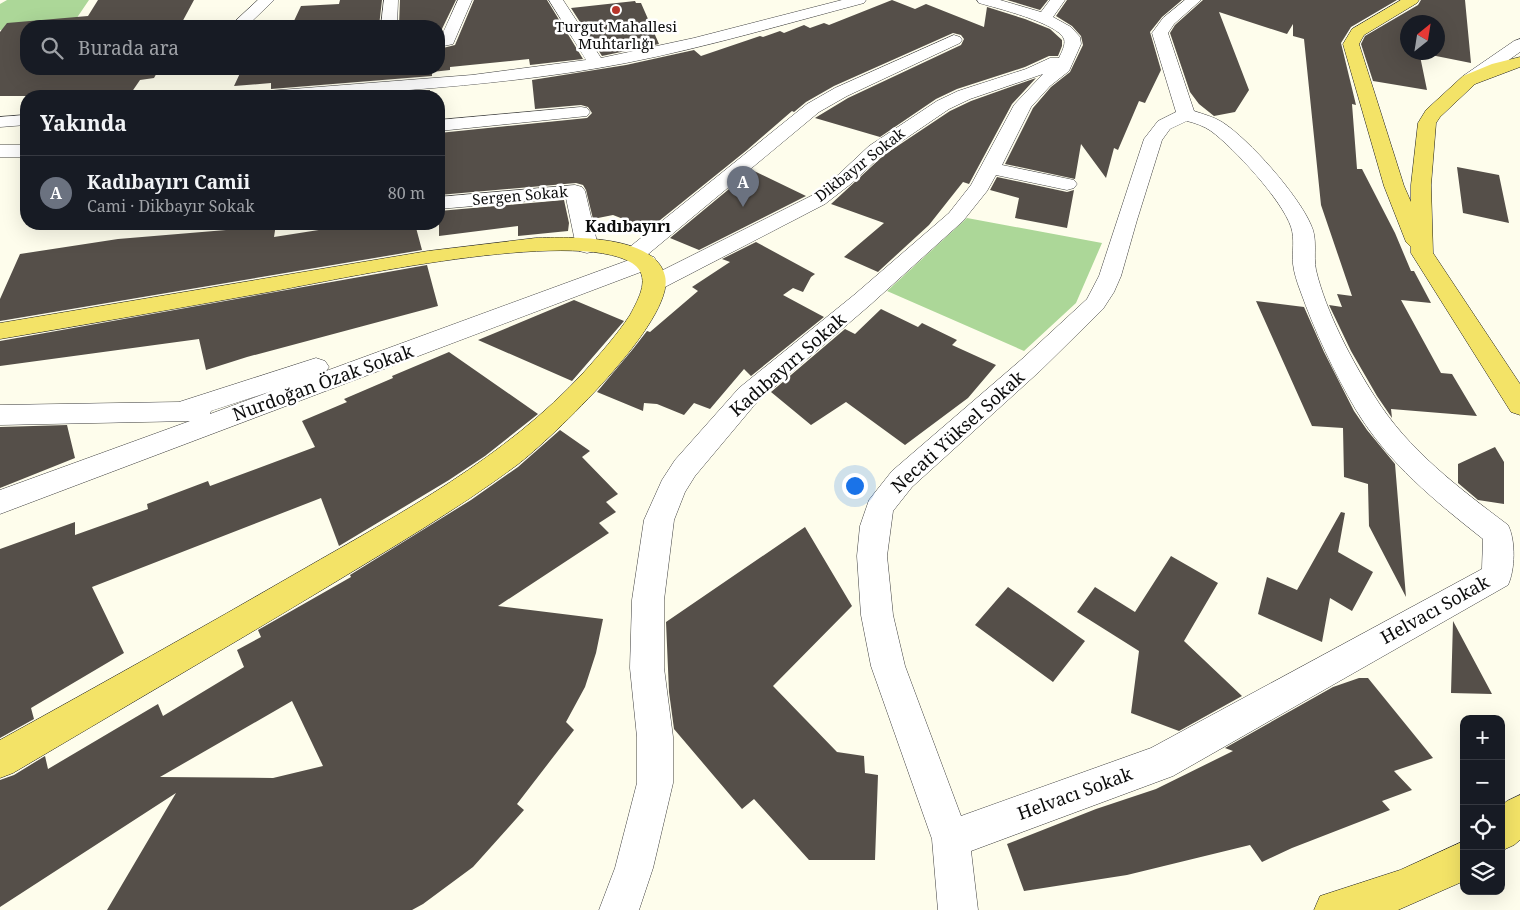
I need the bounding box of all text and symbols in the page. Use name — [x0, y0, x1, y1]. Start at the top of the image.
marker: Turgut Mahallesi Muhtarlığı — [610, 4, 622, 16]
north arrow — [1400, 15, 1445, 60]
place label: Turgut Mahallesi Muhtarlığı — [555, 16, 677, 53]
search box — [20, 20, 445, 75]
icon: search — [38, 34, 66, 62]
text: Burada ara — [78, 35, 179, 61]
text: Yakında — [40, 109, 127, 137]
street label: Dikbayır Sokak — [810, 123, 909, 206]
pin: A — [727, 166, 759, 207]
text: Kadıbayırı Camii — [87, 169, 250, 195]
street label: Sergen Sokak — [471, 181, 569, 209]
text: A — [50, 182, 62, 204]
text: 80 m — [388, 182, 425, 204]
text: Cami · Dikbayır Sokak — [87, 195, 255, 217]
district label: Kadıbayırı — [585, 215, 671, 237]
street label: Kadıbayırı Sokak — [724, 307, 851, 421]
street label: Nurdoğan Özak Sokak — [229, 338, 417, 426]
street label: Necati Yüksel Sokak — [885, 365, 1030, 498]
your location — [842, 473, 868, 499]
street label: Helvacı Sokak — [1376, 569, 1494, 649]
map controls — [1460, 715, 1505, 895]
button: + — [1460, 715, 1505, 760]
button: − — [1460, 760, 1505, 805]
street label: Helvacı Sokak — [1014, 761, 1136, 825]
button: locate — [1460, 805, 1505, 850]
button: layers — [1460, 850, 1505, 895]

